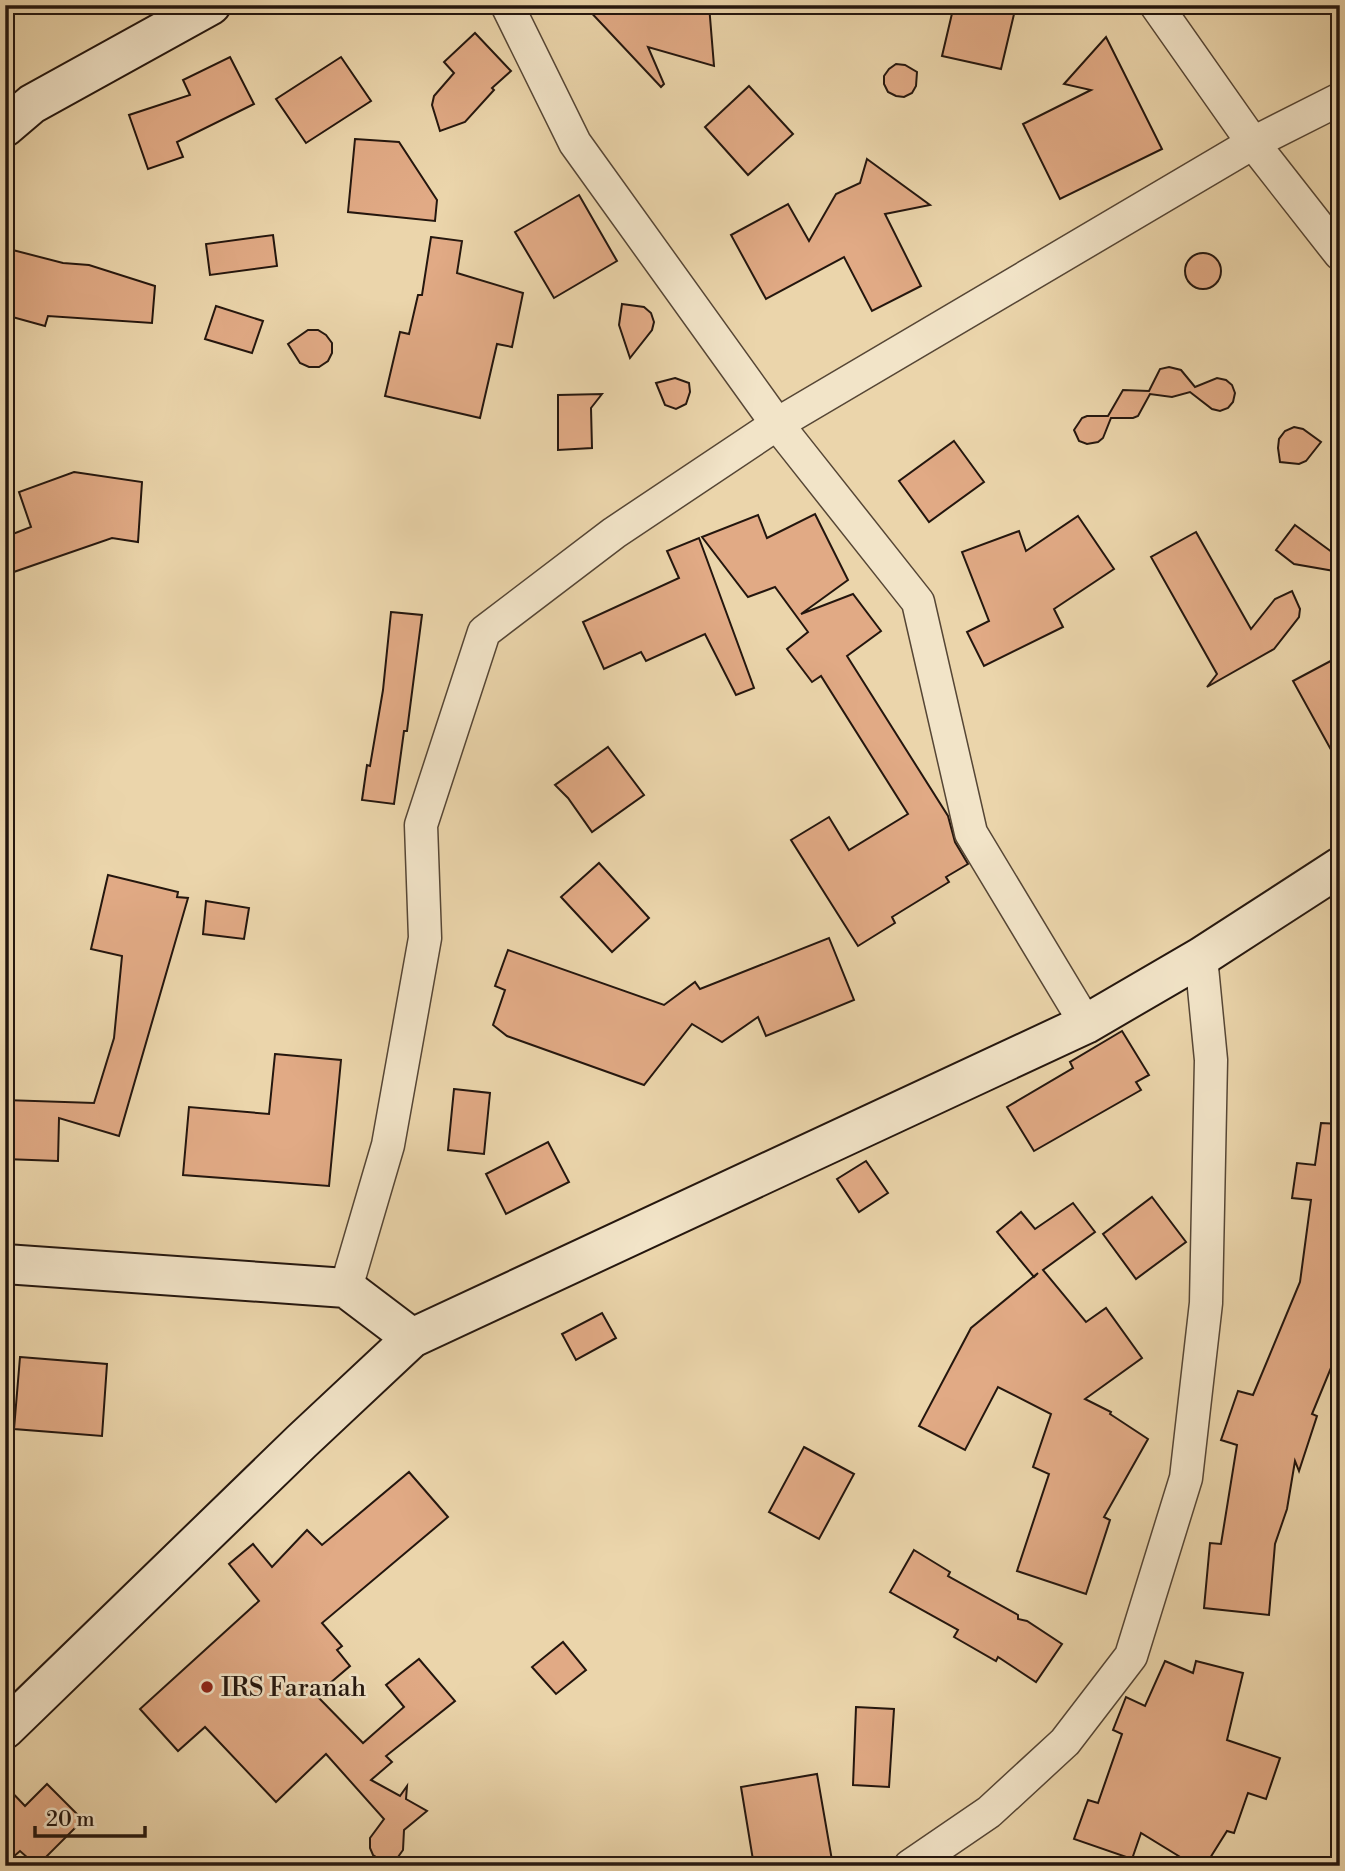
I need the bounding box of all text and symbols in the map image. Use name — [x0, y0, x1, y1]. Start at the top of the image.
place label: IRS Faranah — [221, 1672, 366, 1704]
marker: IRS Faranah — [199, 1679, 215, 1695]
scale bar — [35, 1794, 145, 1838]
text: 20 m — [46, 1807, 95, 1833]

